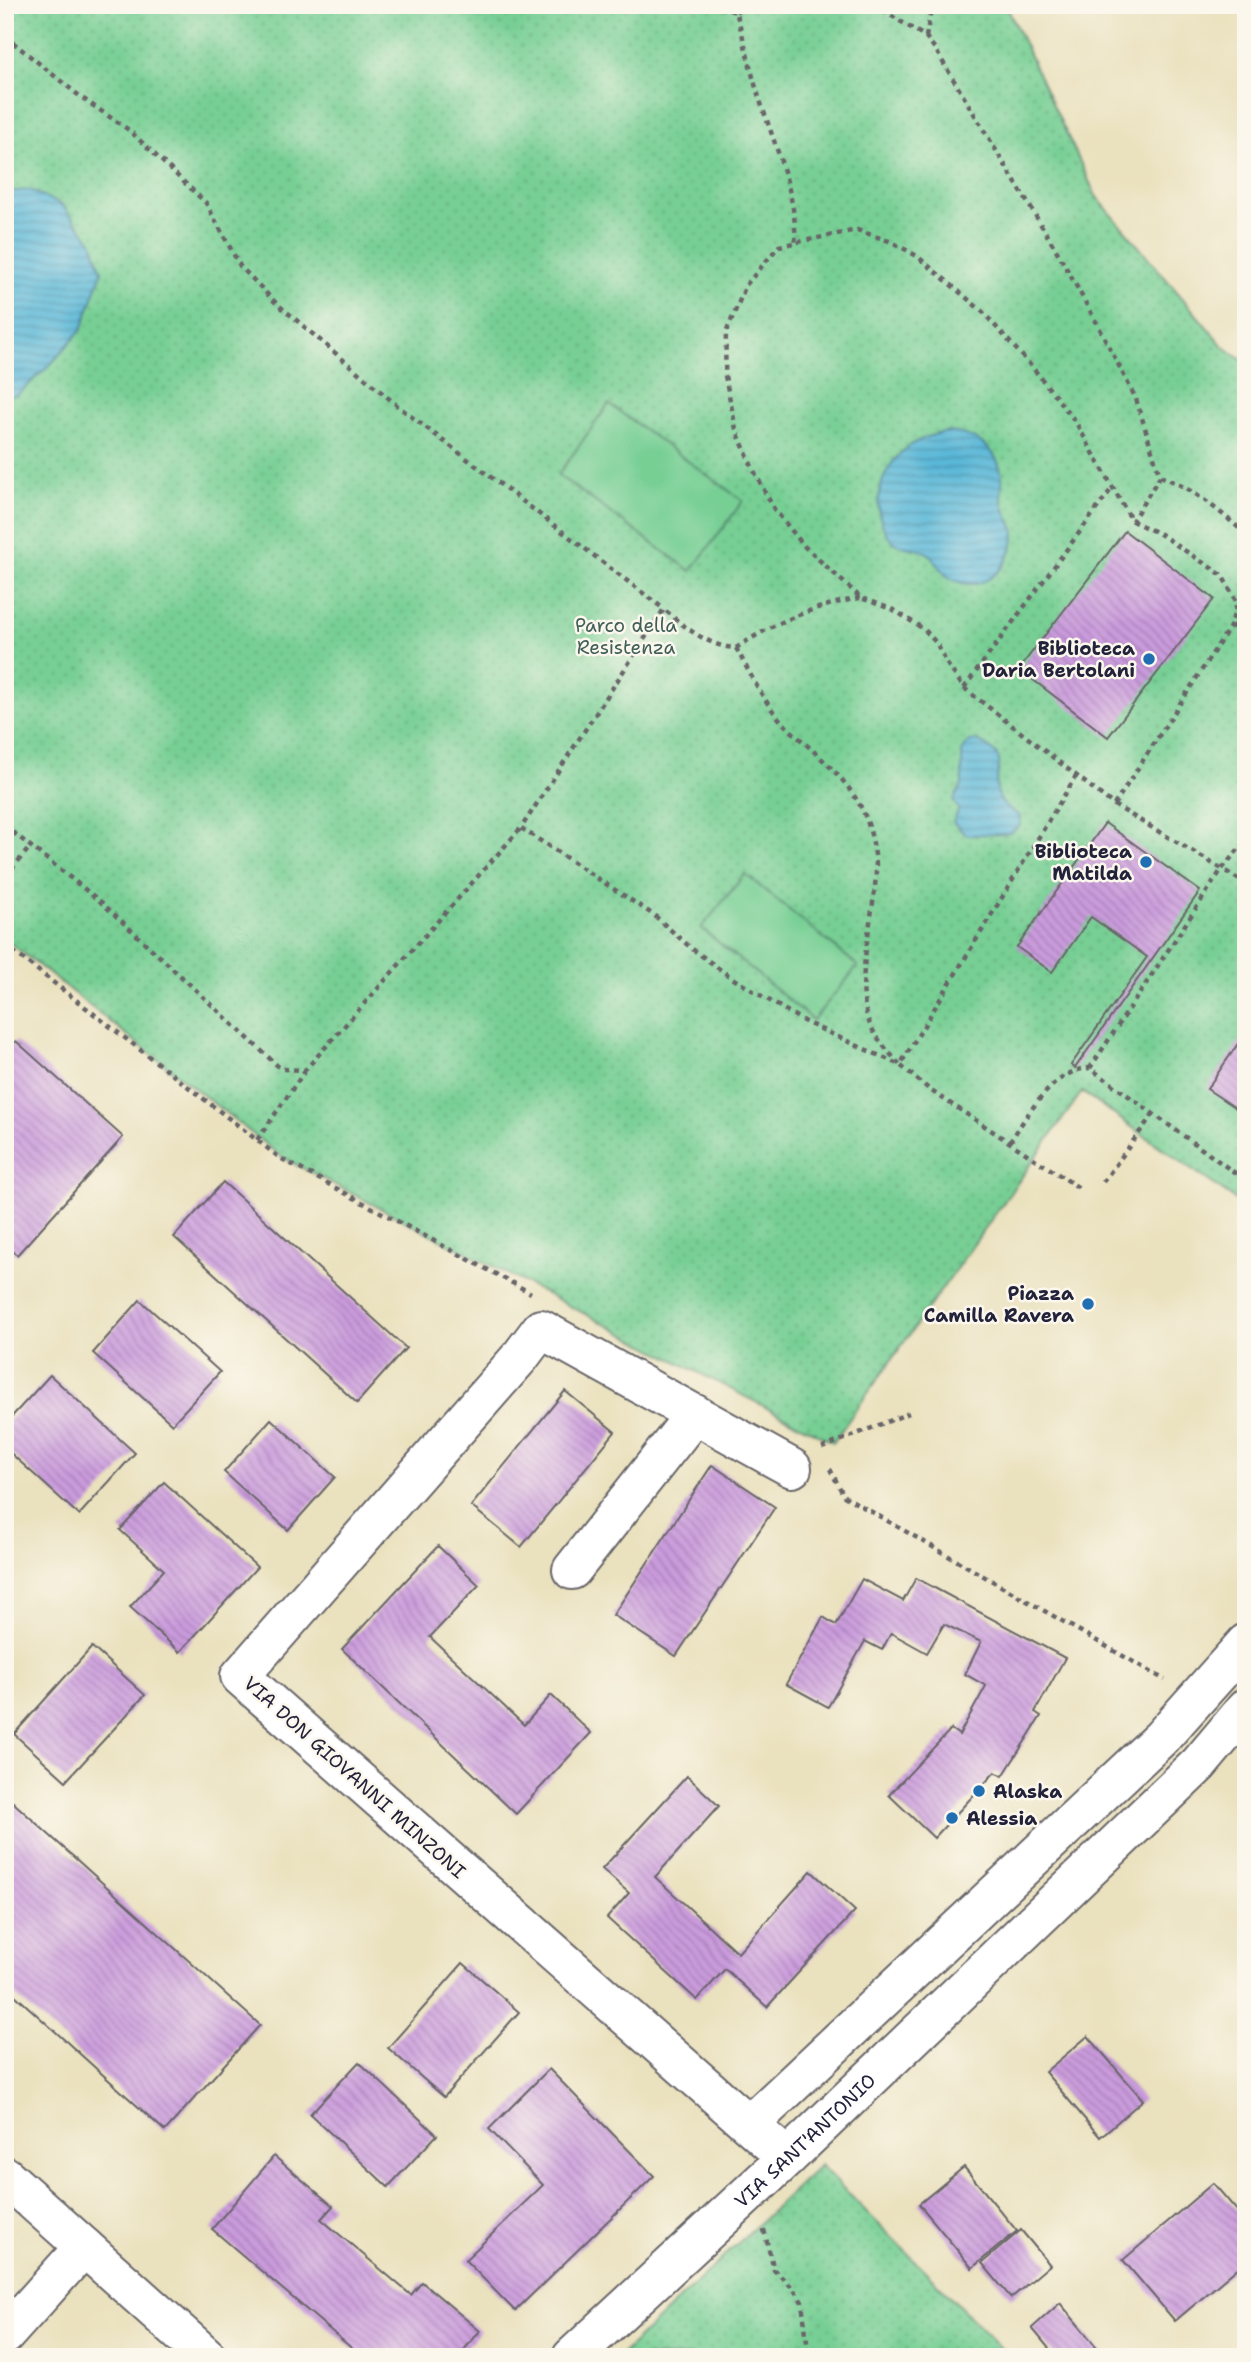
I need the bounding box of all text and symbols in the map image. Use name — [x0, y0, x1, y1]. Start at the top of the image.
park label: Parco della Resistenza — [575, 613, 677, 660]
place label: Biblioteca Daria Bertolani — [982, 636, 1135, 683]
marker: Biblioteca Daria Bertolani — [1141, 651, 1157, 667]
place label: Biblioteca Matilda — [1035, 839, 1132, 886]
marker: Biblioteca Matilda — [1138, 854, 1154, 870]
place label: Piazza Camilla Ravera — [924, 1281, 1074, 1328]
marker: Piazza Camilla Ravera — [1080, 1296, 1096, 1312]
street label: VIA DON GIOVANNI MINZONI — [238, 1671, 471, 1884]
place label: Alaska — [993, 1779, 1062, 1804]
marker: Alaska — [971, 1783, 987, 1799]
place label: Alessia — [966, 1806, 1037, 1831]
marker: Alessia — [944, 1810, 960, 1826]
street label: VIA SANT'ANTONIO — [729, 2068, 881, 2214]

